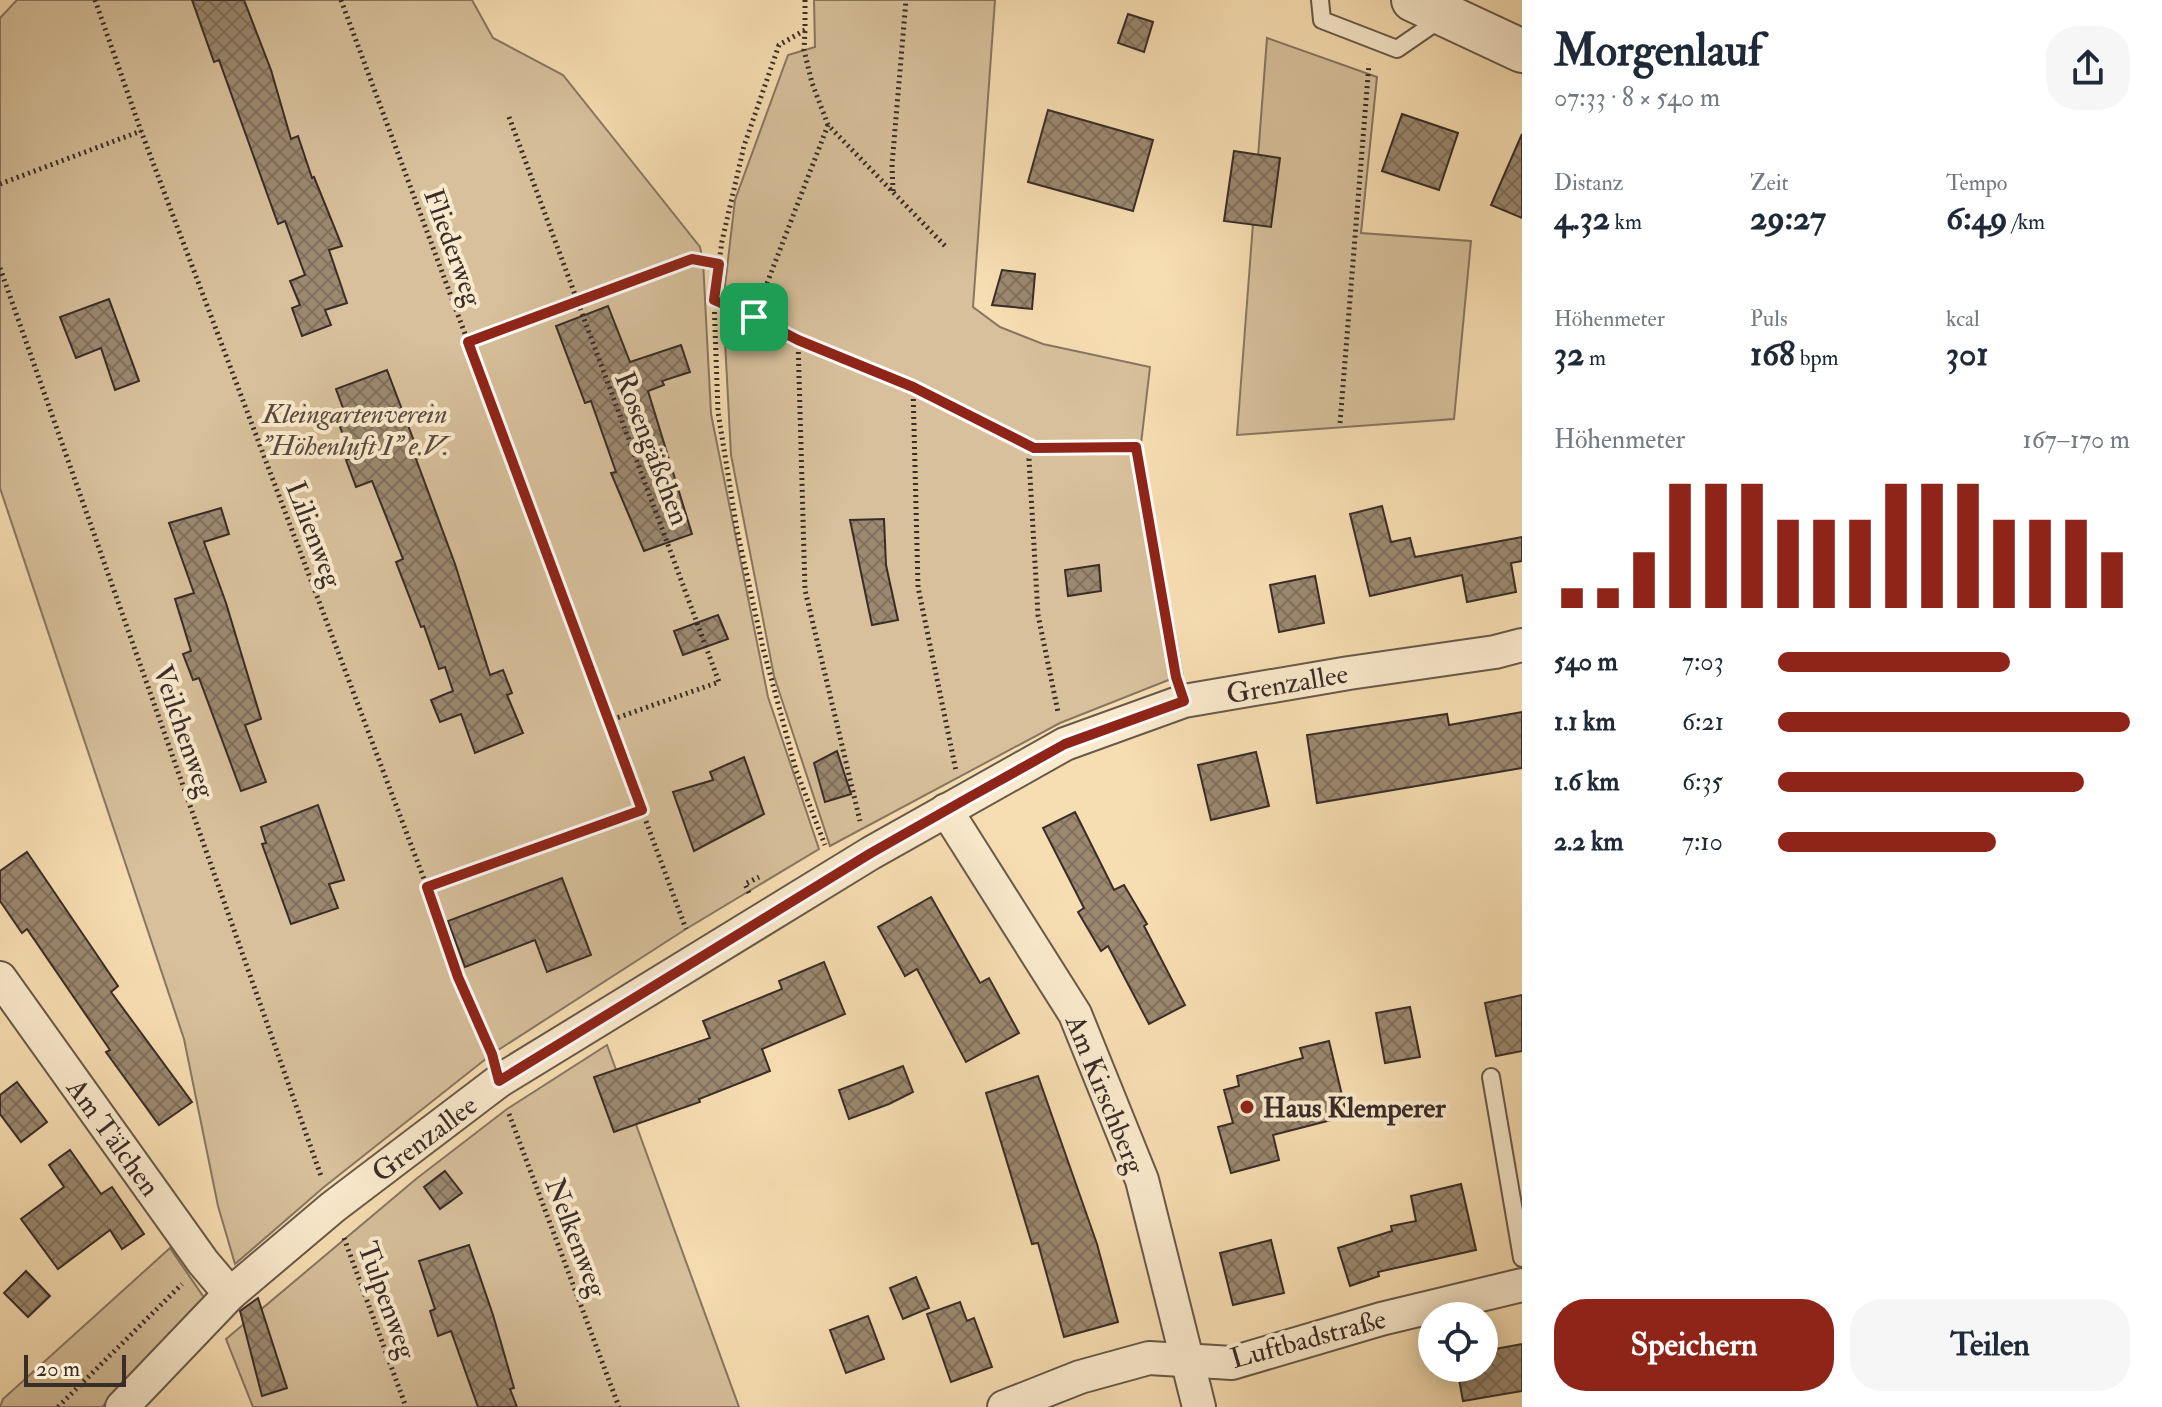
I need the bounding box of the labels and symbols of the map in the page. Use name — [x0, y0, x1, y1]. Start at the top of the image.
street label: Fliederweg — [415, 184, 490, 312]
pin — [720, 283, 788, 351]
street label: Rosengäßchen — [606, 367, 697, 530]
park label: Kleingartenverein "Höhenluft I" e.V. — [261, 397, 451, 464]
street label: Lilienweg — [277, 477, 350, 594]
street label: Grenzallee — [1224, 657, 1351, 712]
street label: Veilchenweg — [145, 661, 223, 804]
street label: Am Kirschberg — [1057, 1009, 1153, 1180]
street label: Am Tälchen — [58, 1071, 167, 1203]
street label: Grenzallee — [365, 1088, 485, 1190]
place label: Haus Klemperer — [1263, 1091, 1446, 1126]
marker: Haus Klemperer — [1238, 1098, 1256, 1116]
street label: Nelkenweg — [537, 1173, 615, 1303]
street label: Tulpenweg — [349, 1237, 424, 1365]
street label: Luftbadstraße — [1227, 1302, 1390, 1377]
scale bar — [24, 1351, 126, 1387]

